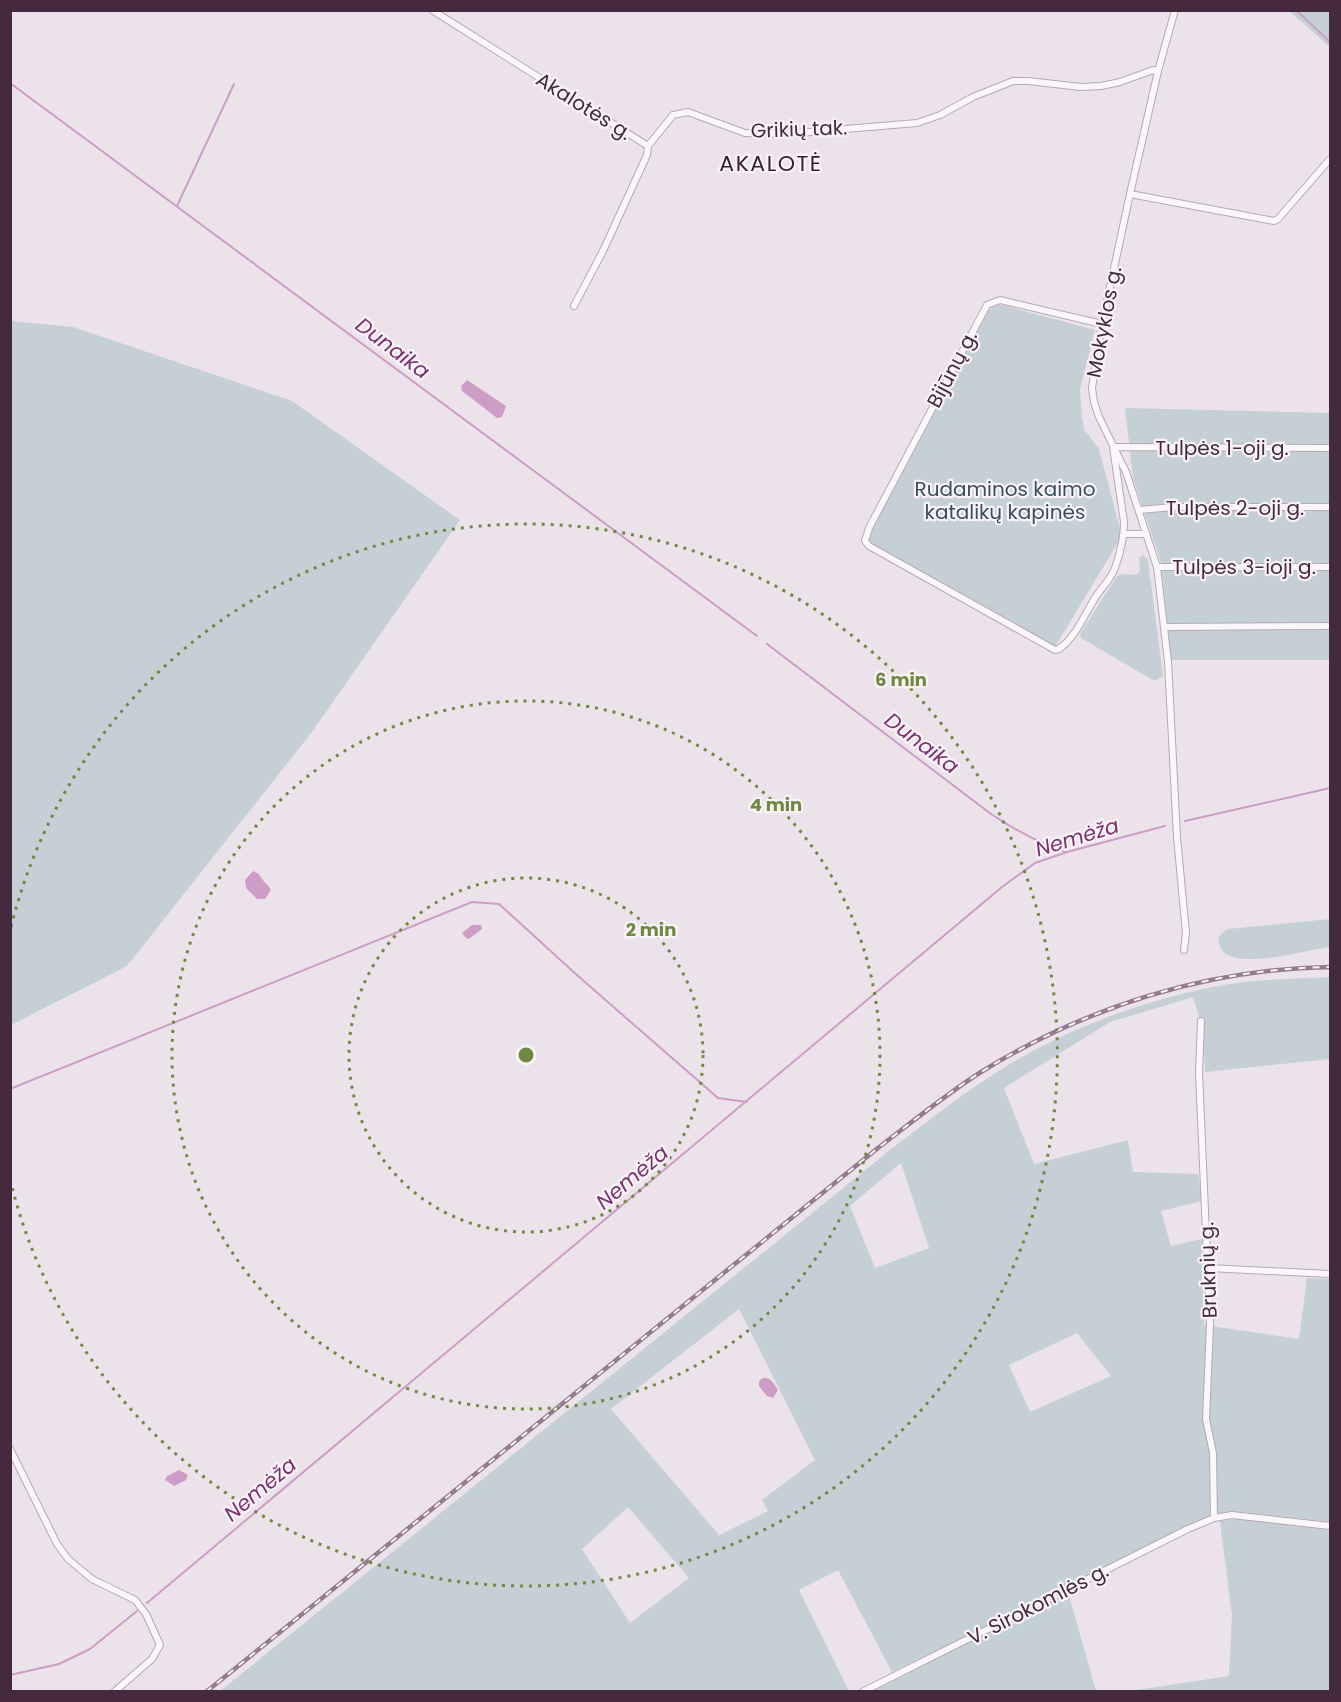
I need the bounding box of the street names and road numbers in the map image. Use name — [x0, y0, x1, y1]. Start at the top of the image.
street label: Akalotės g. — [531, 65, 637, 147]
street label: Grikių tak. — [750, 113, 848, 145]
street label: Mokyklos g. — [1079, 264, 1129, 380]
street label: Bijūnų g. — [920, 326, 984, 412]
street label: Tulpės 1-oji g. — [1155, 434, 1289, 462]
street label: Tulpės 2-oji g. — [1166, 494, 1304, 522]
street label: Tulpės 3-ioji g. — [1172, 553, 1316, 581]
street label: Bruknių g. — [1192, 1221, 1224, 1319]
street label: V. Sirokomlės g. — [963, 1556, 1113, 1652]

